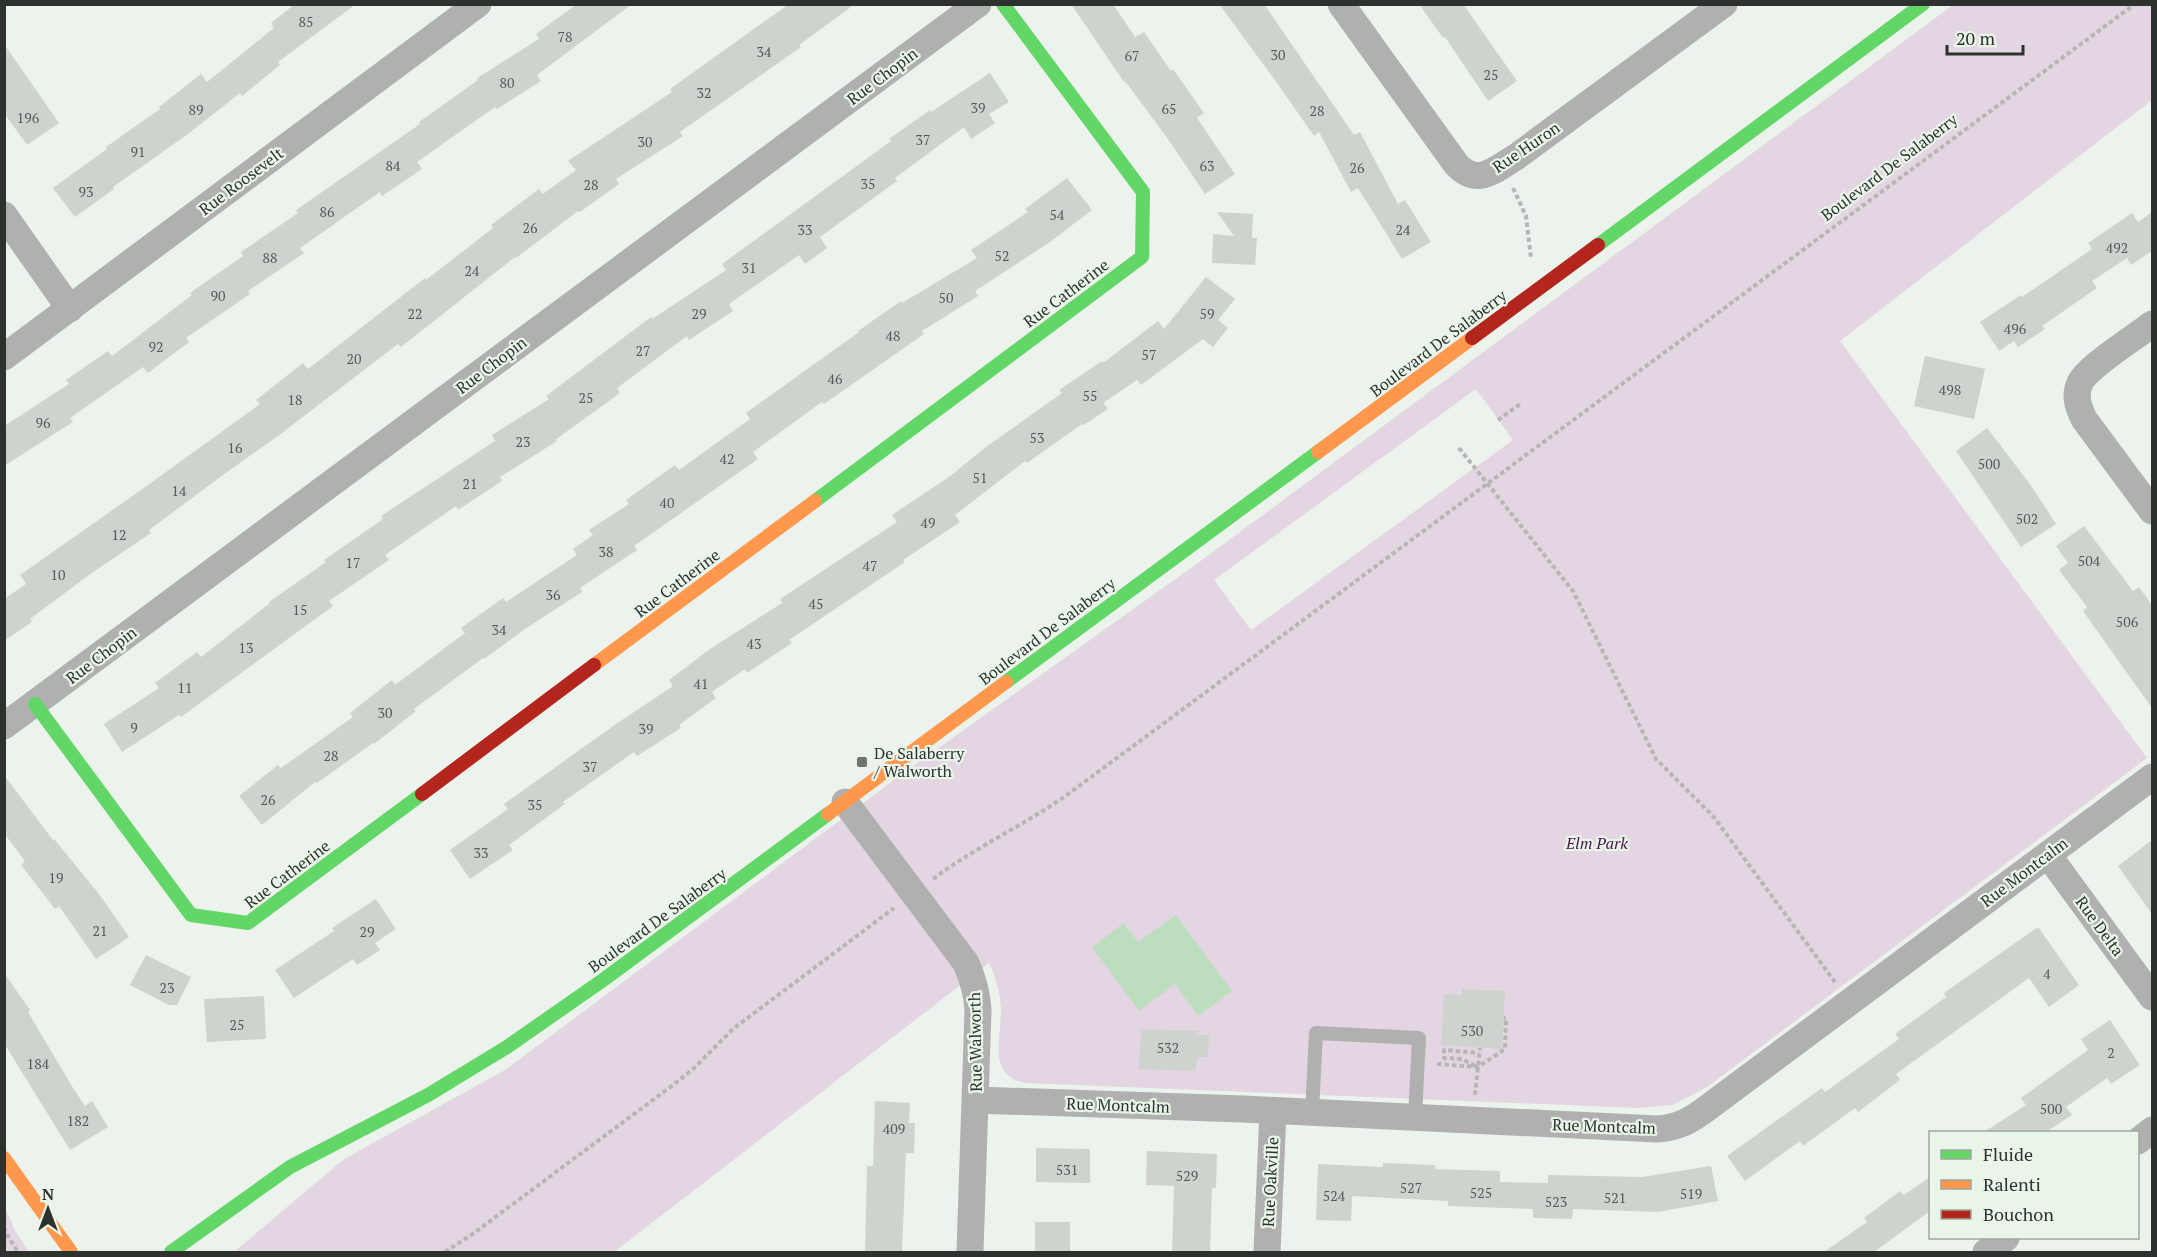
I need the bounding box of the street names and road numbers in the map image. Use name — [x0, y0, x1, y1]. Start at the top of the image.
street label: Rue Chopin — [842, 42, 922, 110]
street label: Boulevard De Salaberry — [1816, 108, 1963, 226]
street label: Rue Huron — [1488, 116, 1564, 178]
street label: Rue Roosevelt — [194, 142, 288, 220]
street label: Rue Catherine — [1019, 254, 1113, 332]
street label: Boulevard De Salaberry — [1365, 284, 1512, 402]
street label: Rue Chopin — [451, 331, 531, 399]
street label: Rue Catherine — [630, 544, 724, 622]
street label: Boulevard De Salaberry — [974, 572, 1121, 690]
street label: Rue Chopin — [61, 621, 141, 689]
street label: Rue Montcalm — [1976, 832, 2072, 912]
street label: Rue Catherine — [240, 835, 334, 913]
street label: Boulevard De Salaberry — [583, 862, 731, 978]
street label: Rue Delta — [2071, 891, 2129, 961]
street label: Rue Walworth — [963, 991, 987, 1092]
street label: Rue Montcalm — [1066, 1092, 1170, 1118]
street label: Rue Montcalm — [1552, 1113, 1656, 1139]
street label: Rue Oakville — [1257, 1136, 1283, 1228]

